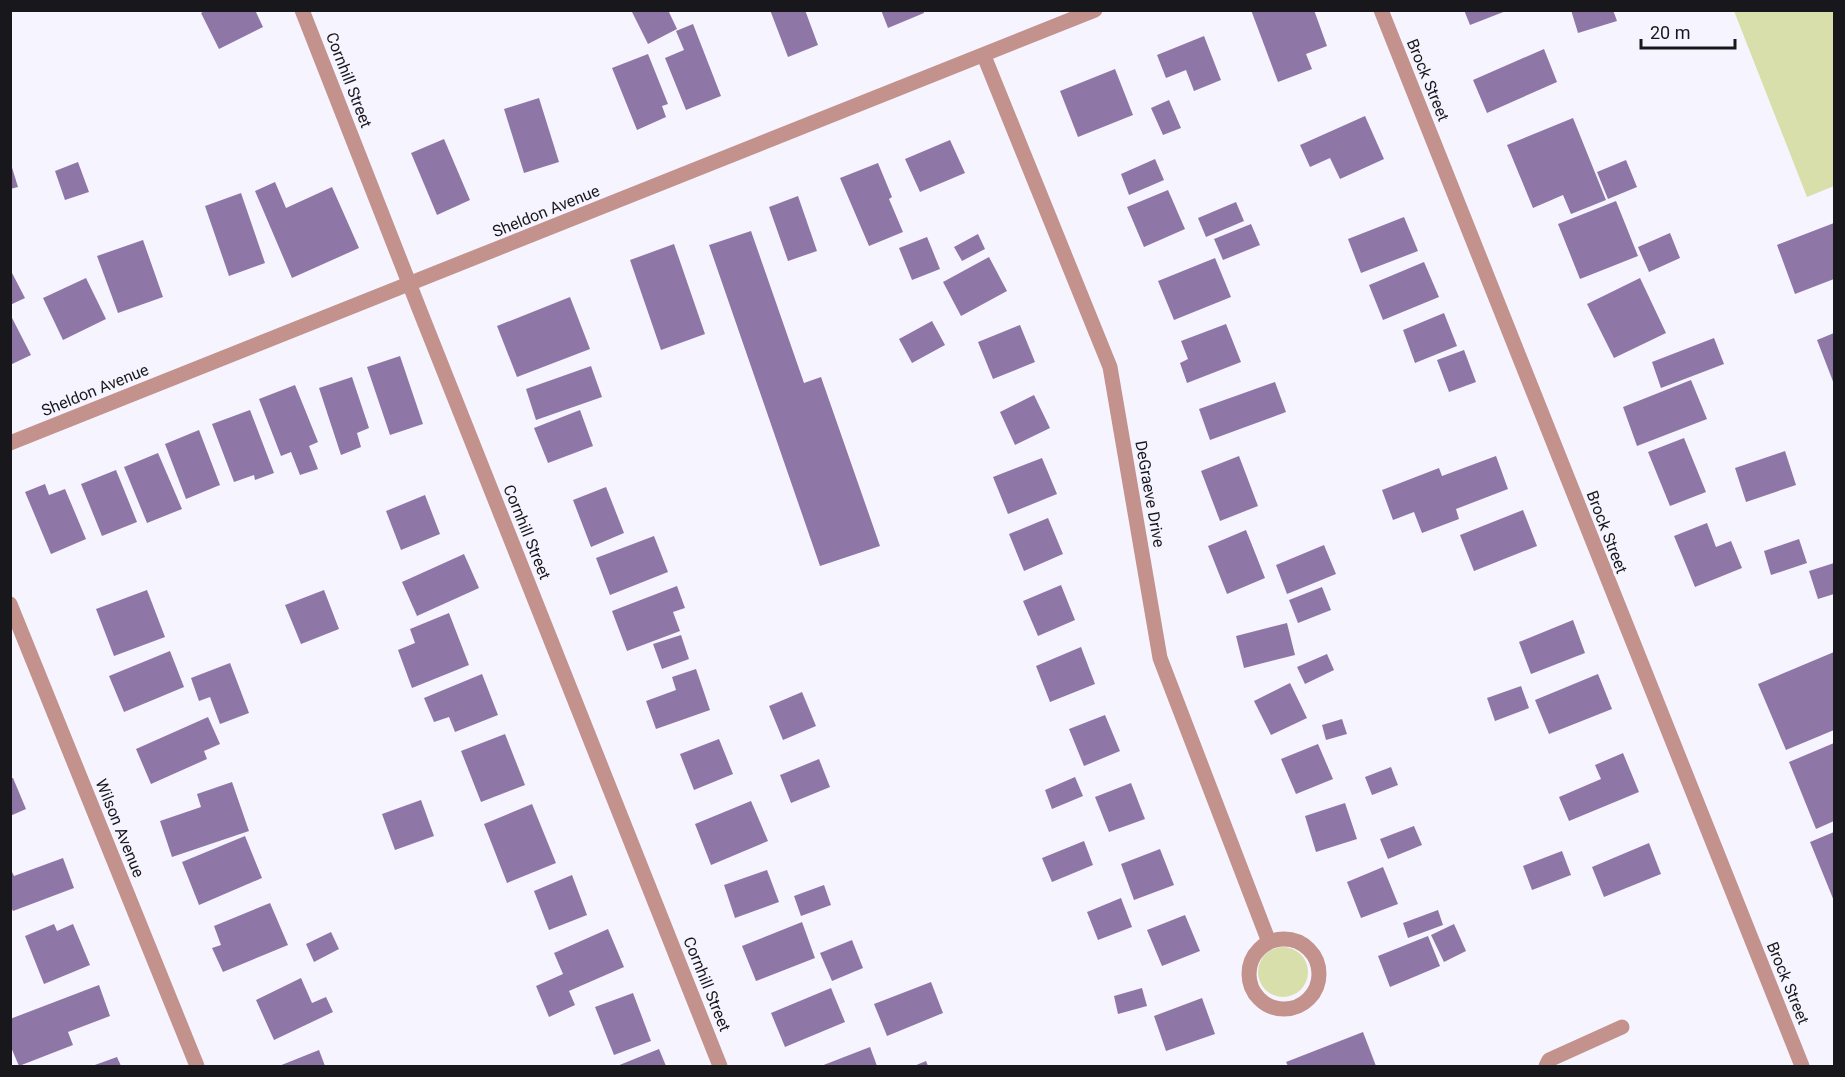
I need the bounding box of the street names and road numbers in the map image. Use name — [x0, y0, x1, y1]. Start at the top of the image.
street label: Cornhill Street — [322, 30, 376, 130]
street label: Brock Street — [1403, 36, 1453, 124]
street label: Sheldon Avenue — [490, 181, 602, 241]
street label: Sheldon Avenue — [39, 360, 151, 420]
street label: DeGraeve Drive — [1131, 439, 1169, 549]
street label: Cornhill Street — [499, 482, 555, 582]
street label: Brock Street — [1583, 488, 1631, 576]
street label: Wilson Avenue — [92, 776, 148, 880]
street label: Cornhill Street — [679, 934, 735, 1034]
street label: Brock Street — [1763, 939, 1813, 1027]

